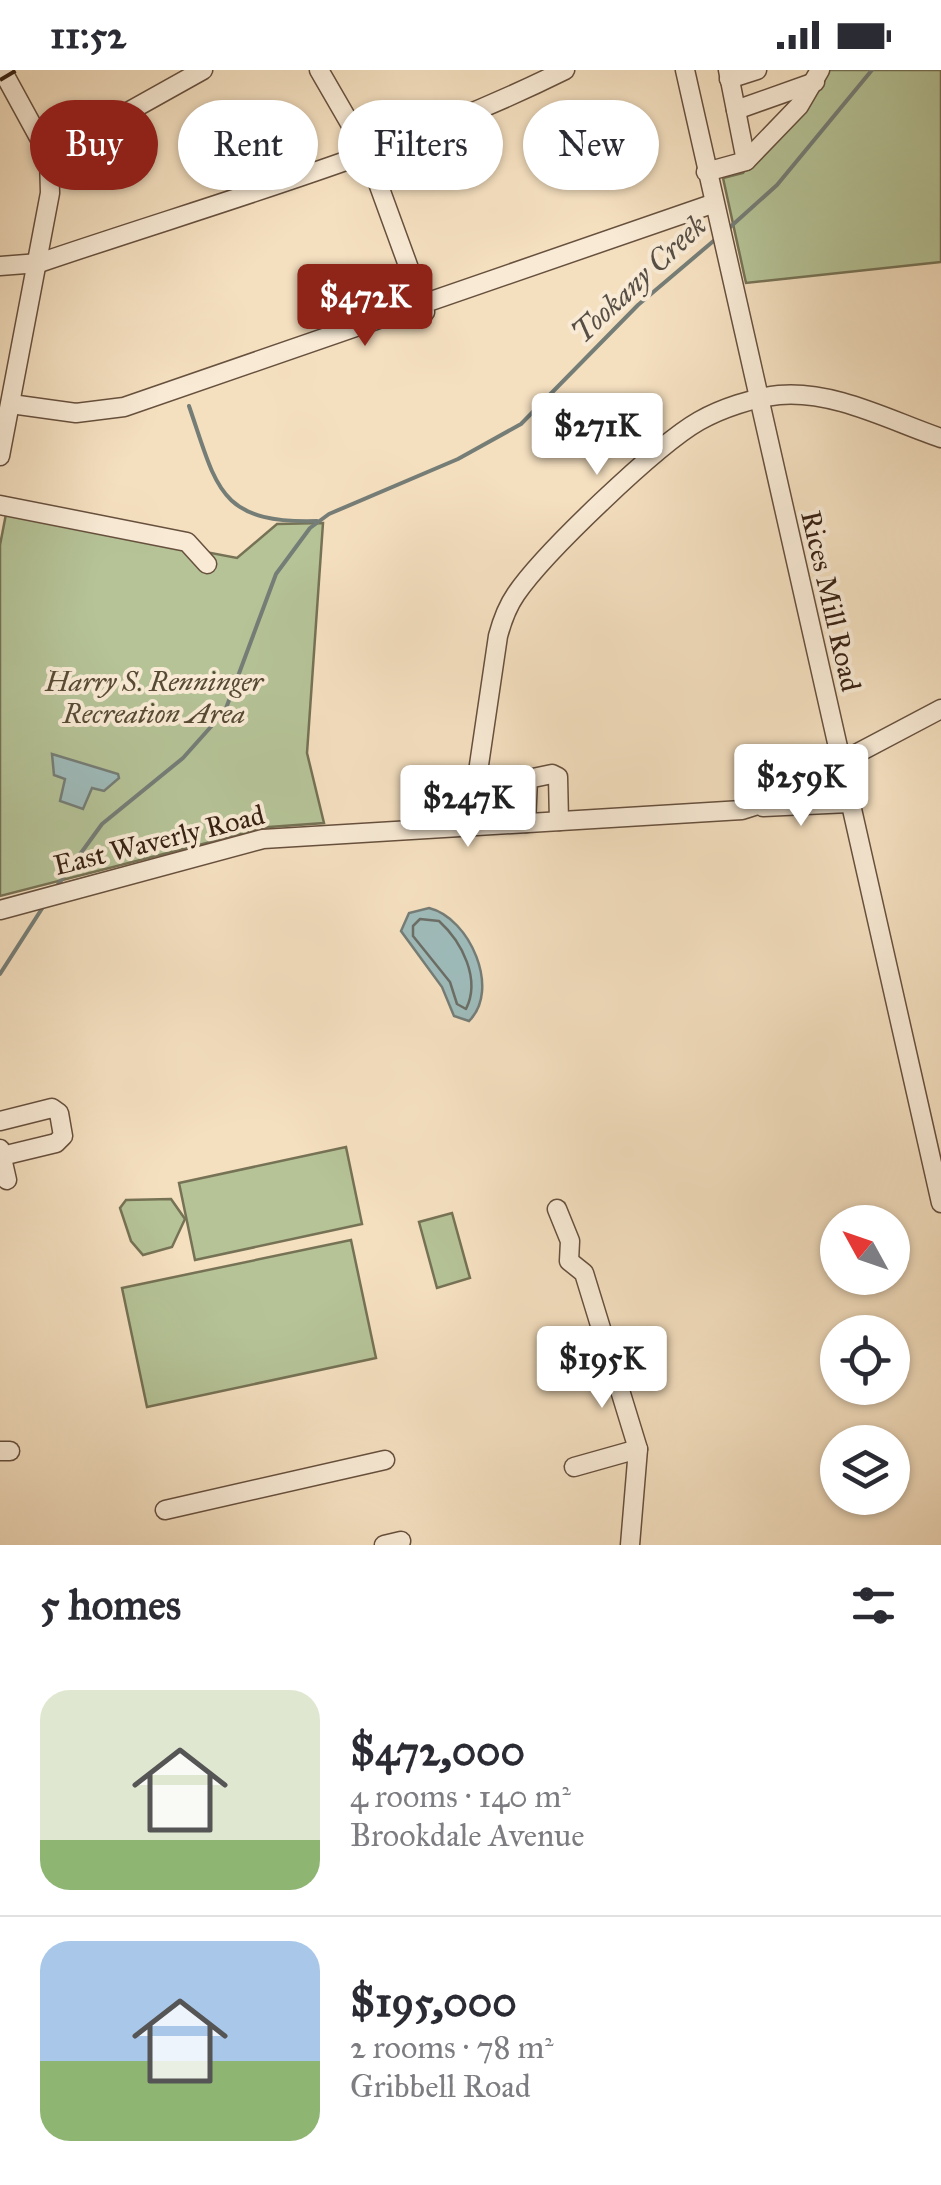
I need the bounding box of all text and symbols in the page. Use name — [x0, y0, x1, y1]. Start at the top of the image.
text: 11:52 — [50, 12, 126, 58]
chip: Buy — [30, 100, 158, 190]
chip: Rent — [178, 100, 318, 190]
chip: Filters — [338, 100, 503, 190]
chip: New — [523, 100, 659, 190]
water label: Tookany Creek — [564, 207, 714, 351]
pin: $472K — [295, 264, 435, 349]
text: $472K — [319, 277, 411, 316]
pin: $271K — [527, 393, 667, 478]
text: $271K — [554, 406, 640, 445]
street label: Rices Mill Road — [793, 507, 869, 695]
park label: Harry S. Renninger Recreation Area — [44, 664, 265, 731]
pin: $259K — [731, 744, 871, 829]
text: $259K — [756, 757, 846, 796]
pin: $247K — [398, 765, 538, 850]
text: $247K — [422, 778, 514, 817]
street label: East Waverly Road — [50, 797, 268, 883]
north arrow — [820, 1205, 910, 1295]
map controls — [820, 1205, 910, 1515]
button: locate — [820, 1315, 910, 1405]
pin: $195K — [532, 1326, 672, 1411]
text: $195K — [559, 1339, 645, 1378]
button: layers — [820, 1425, 910, 1515]
icon: filters — [846, 1578, 901, 1633]
text: 5 homes — [40, 1579, 181, 1631]
text: $472,000 — [350, 1725, 525, 1777]
icon: home — [120, 1730, 240, 1850]
text: 4 rooms · 140 m² — [350, 1777, 571, 1816]
text: Brookdale Avenue — [350, 1816, 585, 1855]
text: $195,000 — [350, 1976, 517, 2028]
icon: home — [120, 1981, 240, 2101]
text: 2 rooms · 78 m² — [350, 2028, 554, 2067]
text: Gribbell Road — [350, 2067, 531, 2106]

